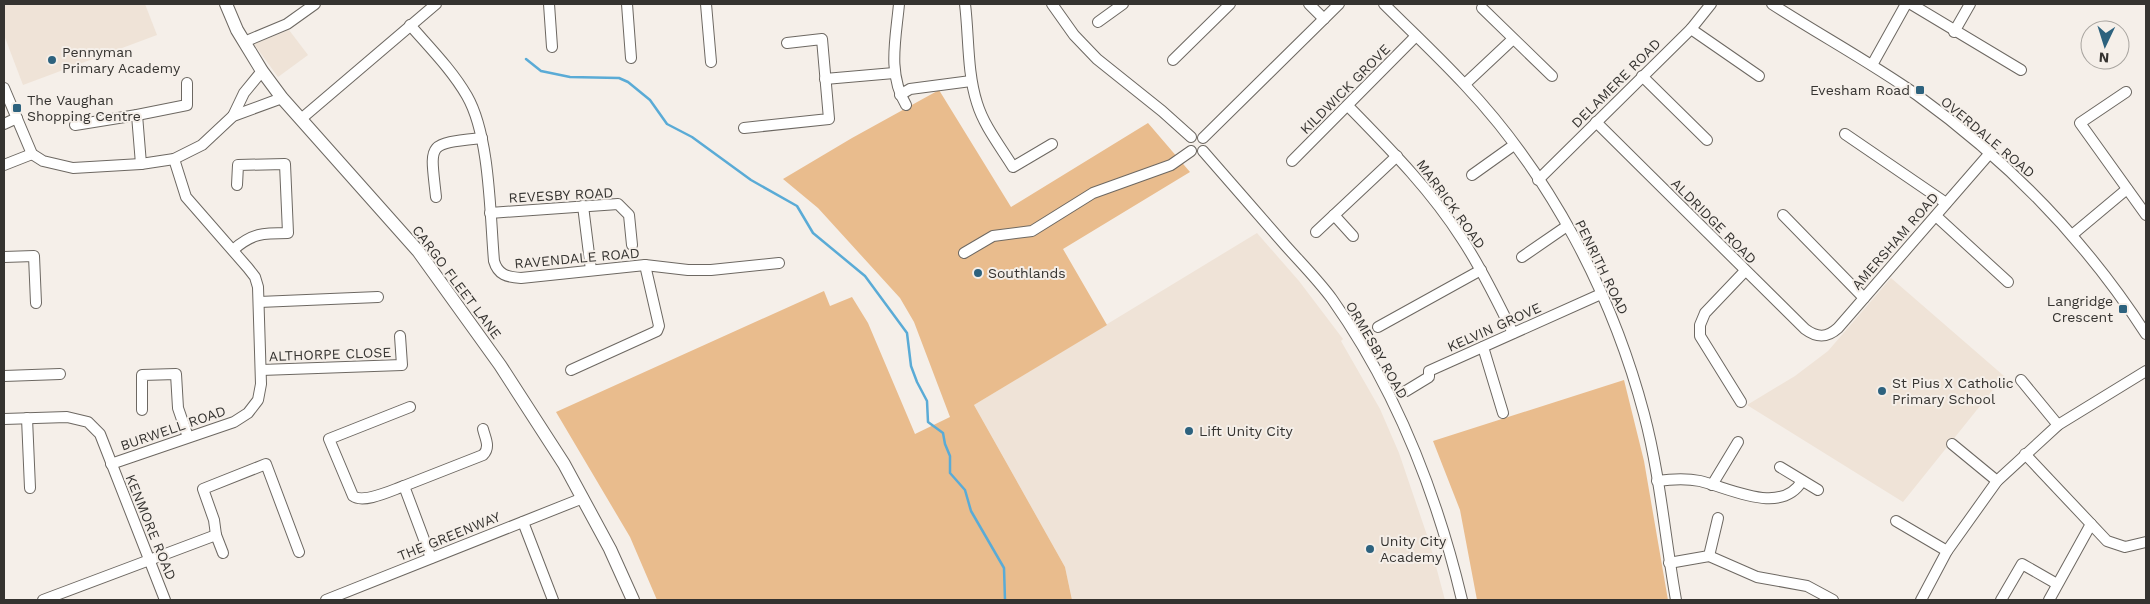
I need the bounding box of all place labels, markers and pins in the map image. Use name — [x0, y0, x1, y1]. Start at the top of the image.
place label: Pennyman Primary Academy — [62, 44, 181, 76]
marker: Pennyman Primary Academy — [46, 54, 58, 66]
place label: Evesham Road — [1810, 82, 1910, 98]
marker: Evesham Road — [1914, 84, 1926, 96]
place label: The Vaughan Shopping Centre — [27, 92, 141, 124]
marker: The Vaughan Shopping Centre — [11, 102, 23, 114]
place label: Southlands — [988, 265, 1066, 281]
marker: Southlands — [972, 267, 984, 279]
place label: Langridge Crescent — [2047, 293, 2113, 325]
marker: Langridge Crescent — [2117, 303, 2129, 315]
place label: St Pius X Catholic Primary School — [1892, 375, 2014, 407]
marker: St Pius X Catholic Primary School — [1876, 385, 1888, 397]
place label: Lift Unity City — [1199, 423, 1293, 439]
marker: Lift Unity City — [1183, 425, 1195, 437]
place label: Unity City Academy — [1380, 533, 1447, 565]
marker: Unity City Academy — [1364, 543, 1376, 555]

